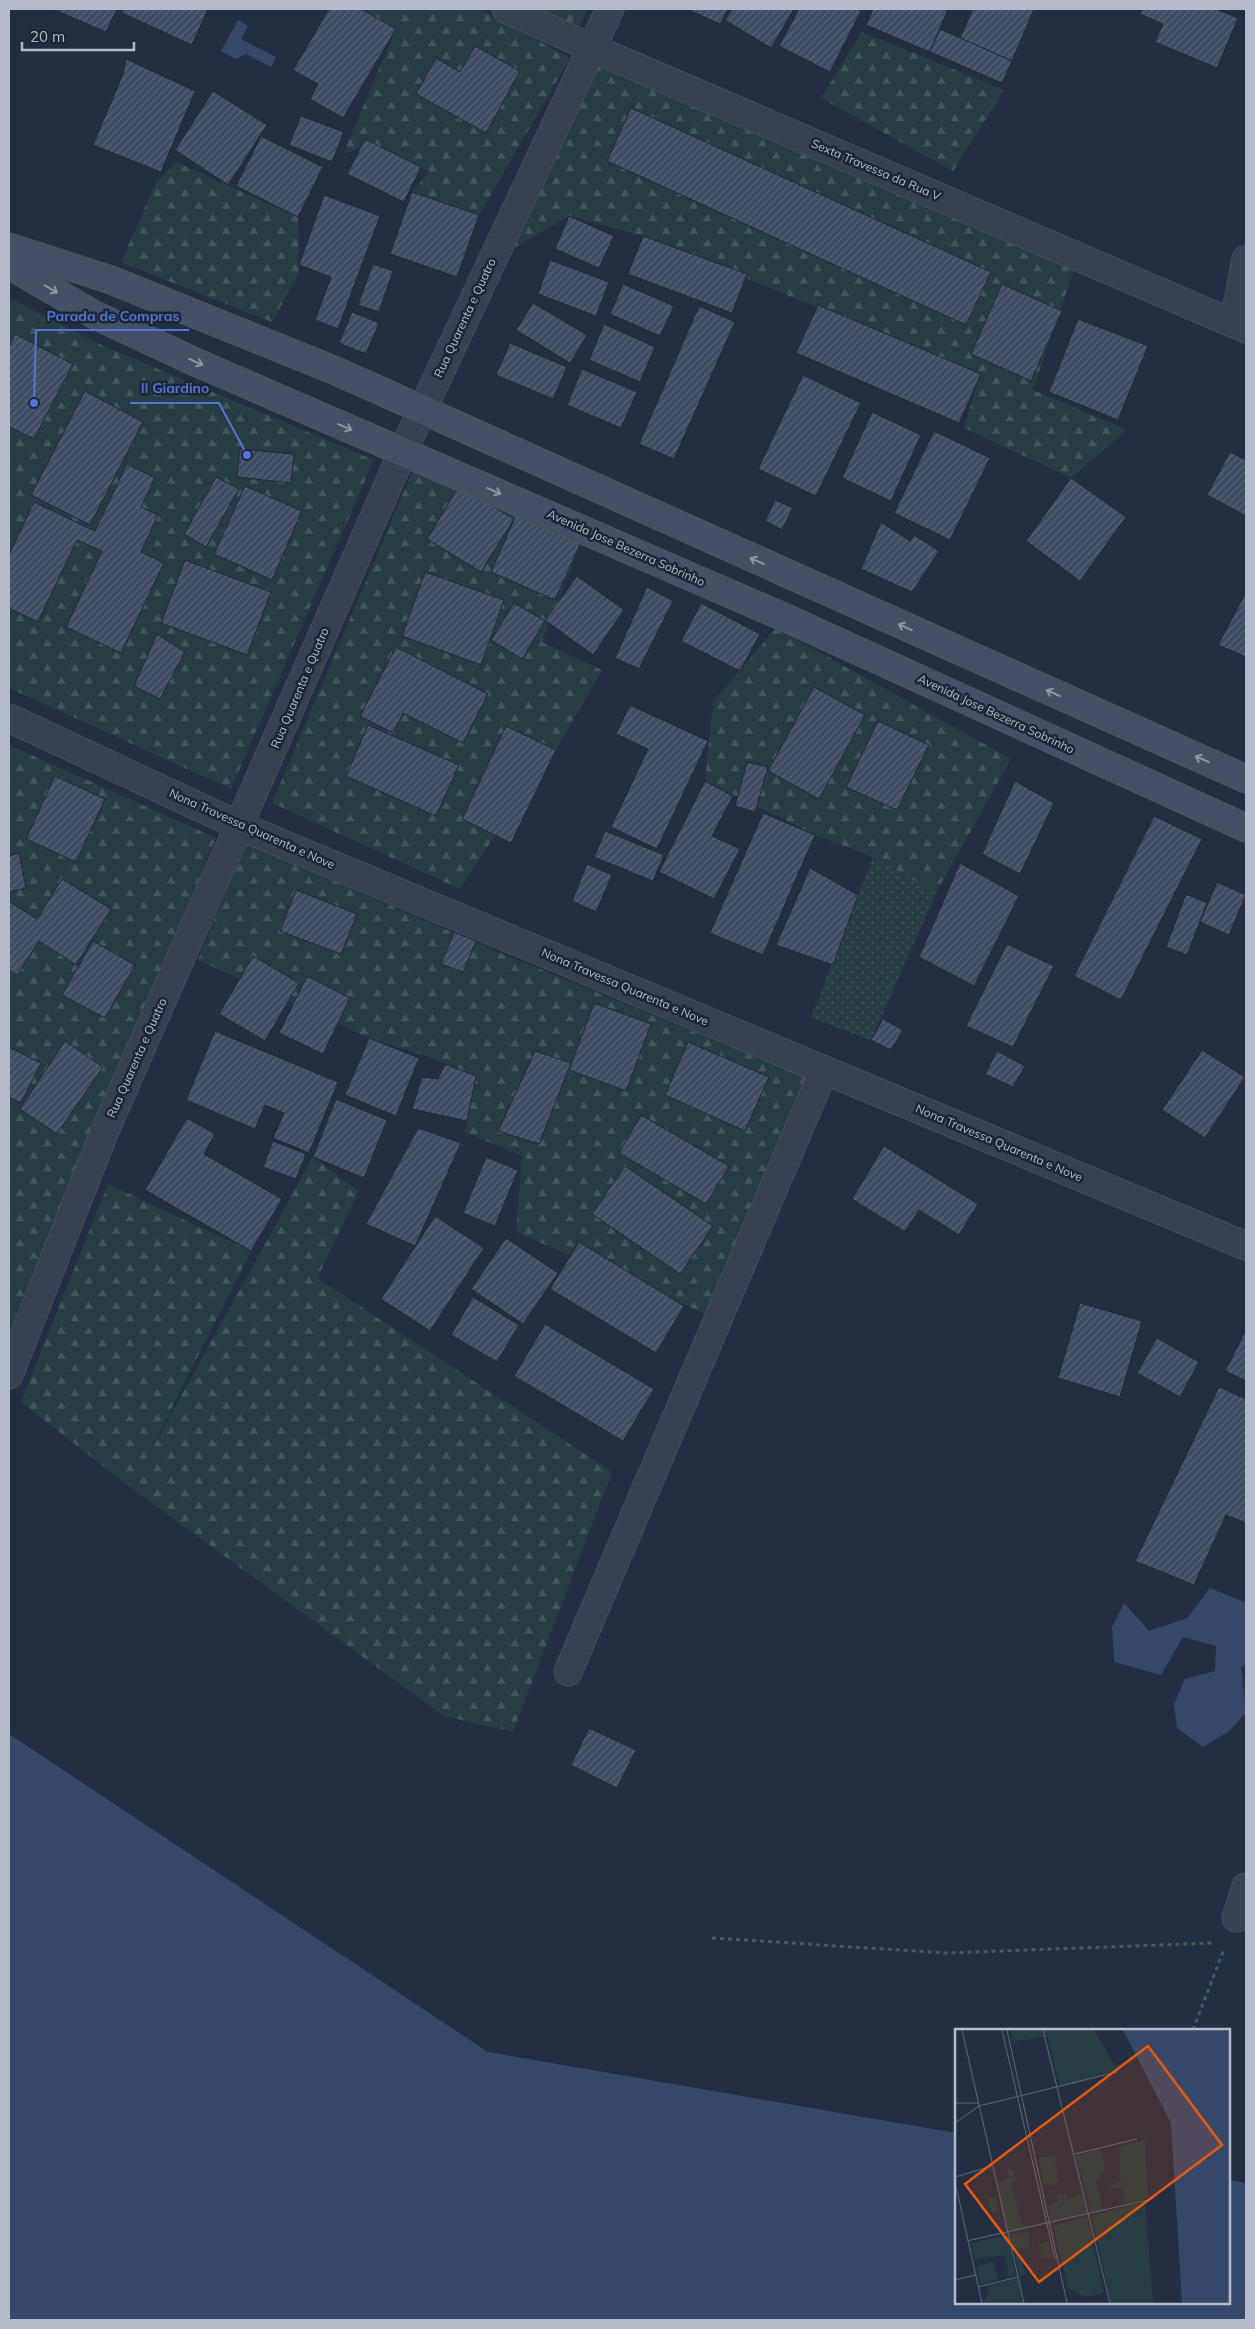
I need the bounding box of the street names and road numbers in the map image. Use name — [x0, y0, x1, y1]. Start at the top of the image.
street label: Sexta Travessa da Rua V — [809, 135, 944, 204]
street label: Rua Quarenta e Quatro — [430, 256, 499, 380]
street label: Avenida Jose Bezerra Sobrinho — [545, 506, 708, 589]
street label: Rua Quarenta e Quatro — [267, 625, 332, 750]
street label: Avenida Jose Bezerra Sobrinho — [916, 671, 1077, 757]
street label: Nona Travessa Quarenta e Nove — [167, 785, 337, 872]
street label: Nona Travessa Quarenta e Nove — [539, 944, 711, 1029]
street label: Rua Quarenta e Quatro — [103, 995, 170, 1120]
street label: Nona Travessa Quarenta e Nove — [913, 1100, 1085, 1185]

